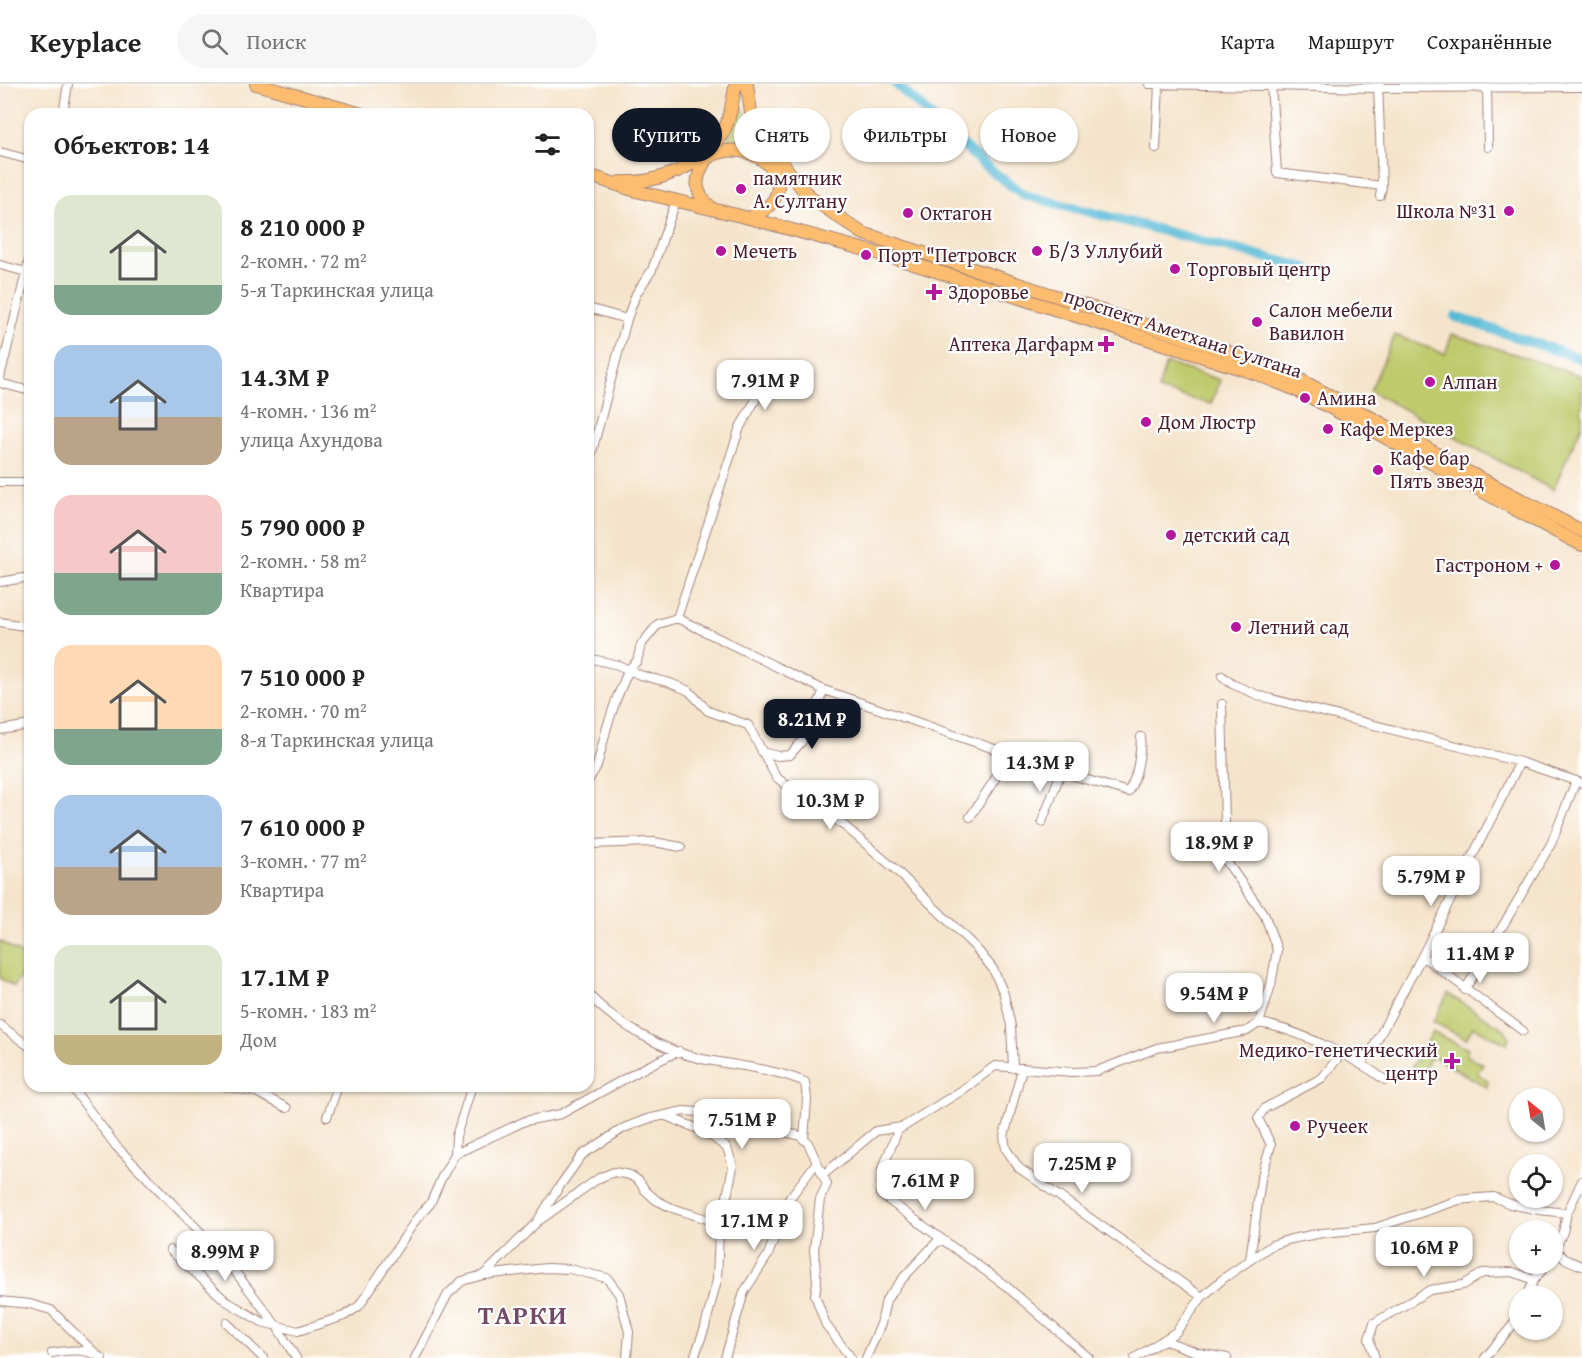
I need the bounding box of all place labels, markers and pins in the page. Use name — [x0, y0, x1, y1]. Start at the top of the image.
place label: памятник А. Султану — [753, 163, 847, 215]
marker: памятник А. Султану — [734, 182, 748, 196]
place label: Школа №31 — [1397, 196, 1497, 225]
place label: Октагон — [920, 198, 992, 227]
marker: Школа №31 — [1502, 204, 1516, 218]
marker: Октагон — [901, 206, 915, 220]
place label: Мечеть — [733, 236, 797, 265]
place label: Б/З Уллубий — [1049, 236, 1163, 265]
place label: Порт "Петровск — [878, 240, 1017, 269]
marker: Мечеть — [714, 244, 728, 258]
marker: Б/З Уллубий — [1030, 244, 1044, 258]
marker: Порт "Петровск — [859, 248, 873, 262]
place label: Торговый центр — [1187, 254, 1331, 283]
marker: Торговый центр — [1168, 262, 1182, 276]
place label: Здоровье — [948, 277, 1029, 306]
marker: Здоровье — [925, 283, 943, 301]
place label: Салон мебели Вавилон — [1269, 295, 1393, 347]
marker: Салон мебели Вавилон — [1250, 315, 1264, 329]
place label: Аптека Дагфарм — [948, 329, 1094, 358]
marker: Аптека Дагфарм — [1099, 337, 1113, 351]
pin: 7.91M ₽ — [710, 360, 820, 411]
place label: Алпан — [1442, 367, 1498, 396]
marker: Алпан — [1423, 375, 1437, 389]
place label: Амина — [1317, 383, 1377, 412]
marker: Амина — [1298, 391, 1312, 405]
place label: Дом Люстр — [1157, 407, 1256, 436]
place label: Кафе Меркез — [1340, 414, 1453, 443]
marker: Дом Люстр — [1139, 415, 1153, 429]
marker: Кафе Меркез — [1321, 422, 1335, 436]
place label: Кафе бар Пять звезд — [1390, 443, 1484, 495]
marker: Кафе бар Пять звезд — [1371, 463, 1385, 477]
place label: детский сад — [1183, 520, 1290, 549]
marker: детский сад — [1164, 528, 1178, 542]
place label: Гастроном + — [1435, 550, 1543, 579]
marker: Гастроном + — [1548, 558, 1562, 572]
place label: Летний сад — [1248, 612, 1349, 641]
marker: Летний сад — [1229, 620, 1243, 634]
pin: 8.21M ₽ — [757, 699, 867, 750]
pin: 14.3M ₽ — [985, 742, 1095, 793]
pin: 10.3M ₽ — [775, 780, 885, 831]
pin: 18.9M ₽ — [1164, 822, 1274, 873]
pin: 5.79M ₽ — [1376, 856, 1486, 907]
pin: 11.4M ₽ — [1425, 933, 1535, 984]
pin: 9.54M ₽ — [1159, 973, 1269, 1024]
place label: Медико-генетический центр — [1239, 1035, 1438, 1087]
marker: Медико-генетический центр — [1443, 1052, 1461, 1070]
pin: 7.51M ₽ — [687, 1099, 797, 1150]
place label: Ручеек — [1307, 1111, 1368, 1140]
marker: Ручеек — [1288, 1119, 1302, 1133]
pin: 7.25M ₽ — [1027, 1143, 1137, 1194]
pin: 7.61M ₽ — [870, 1160, 980, 1211]
pin: 17.1M ₽ — [699, 1200, 809, 1251]
pin: 10.6M ₽ — [1369, 1227, 1479, 1278]
pin: 8.99M ₽ — [170, 1231, 280, 1282]

